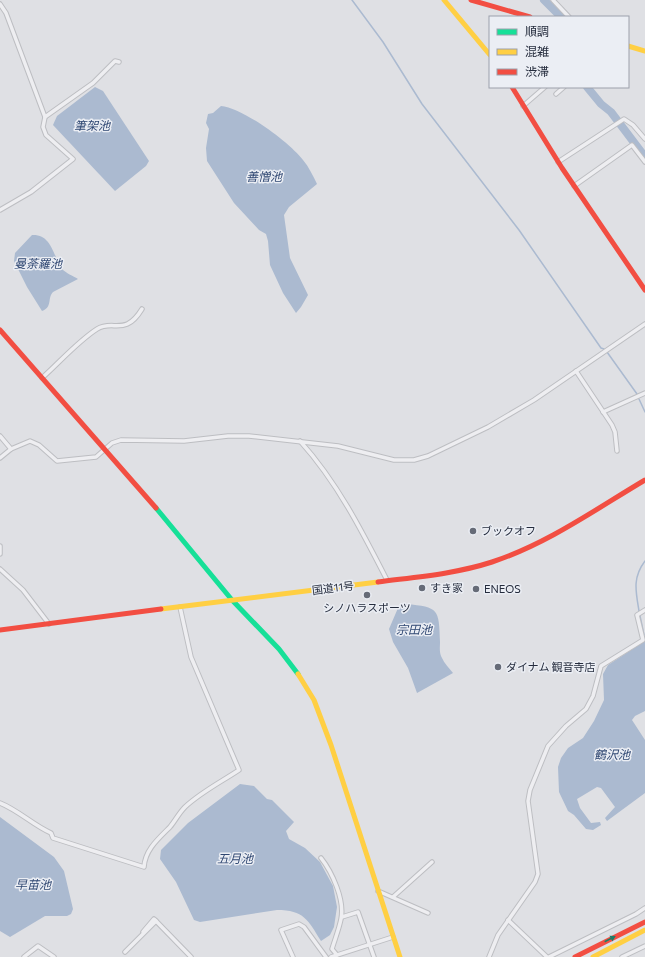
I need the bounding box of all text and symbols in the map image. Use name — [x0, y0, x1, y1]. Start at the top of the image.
legend — [489, 16, 629, 88]
text: 順調 — [525, 24, 549, 38]
text: 混雑 — [525, 44, 549, 58]
text: 渋滞 — [525, 64, 549, 78]
water label: 筆架池 — [74, 118, 111, 132]
water label: 善憎池 — [246, 169, 283, 183]
water label: 曼荼羅池 — [14, 256, 63, 270]
place label: ブックオフ — [481, 524, 536, 537]
marker: ブックオフ — [468, 526, 478, 536]
street label: 国道11号 — [311, 578, 355, 597]
place label: すき家 — [430, 581, 463, 594]
place label: ENEOS — [484, 582, 521, 595]
marker: すき家 — [417, 583, 427, 593]
marker: ENEOS — [471, 584, 481, 594]
marker: シノハラスポーツ — [362, 590, 372, 600]
place label: シノハラスポーツ — [323, 601, 411, 614]
water label: 宗田池 — [396, 622, 433, 636]
place label: ダイナム 観音寺店 — [506, 660, 596, 673]
marker: ダイナム 観音寺店 — [493, 662, 503, 672]
water label: 鶴沢池 — [594, 747, 631, 761]
water label: 五月池 — [217, 851, 254, 865]
water label: 早苗池 — [15, 877, 52, 891]
one-way arrow — [604, 936, 616, 942]

